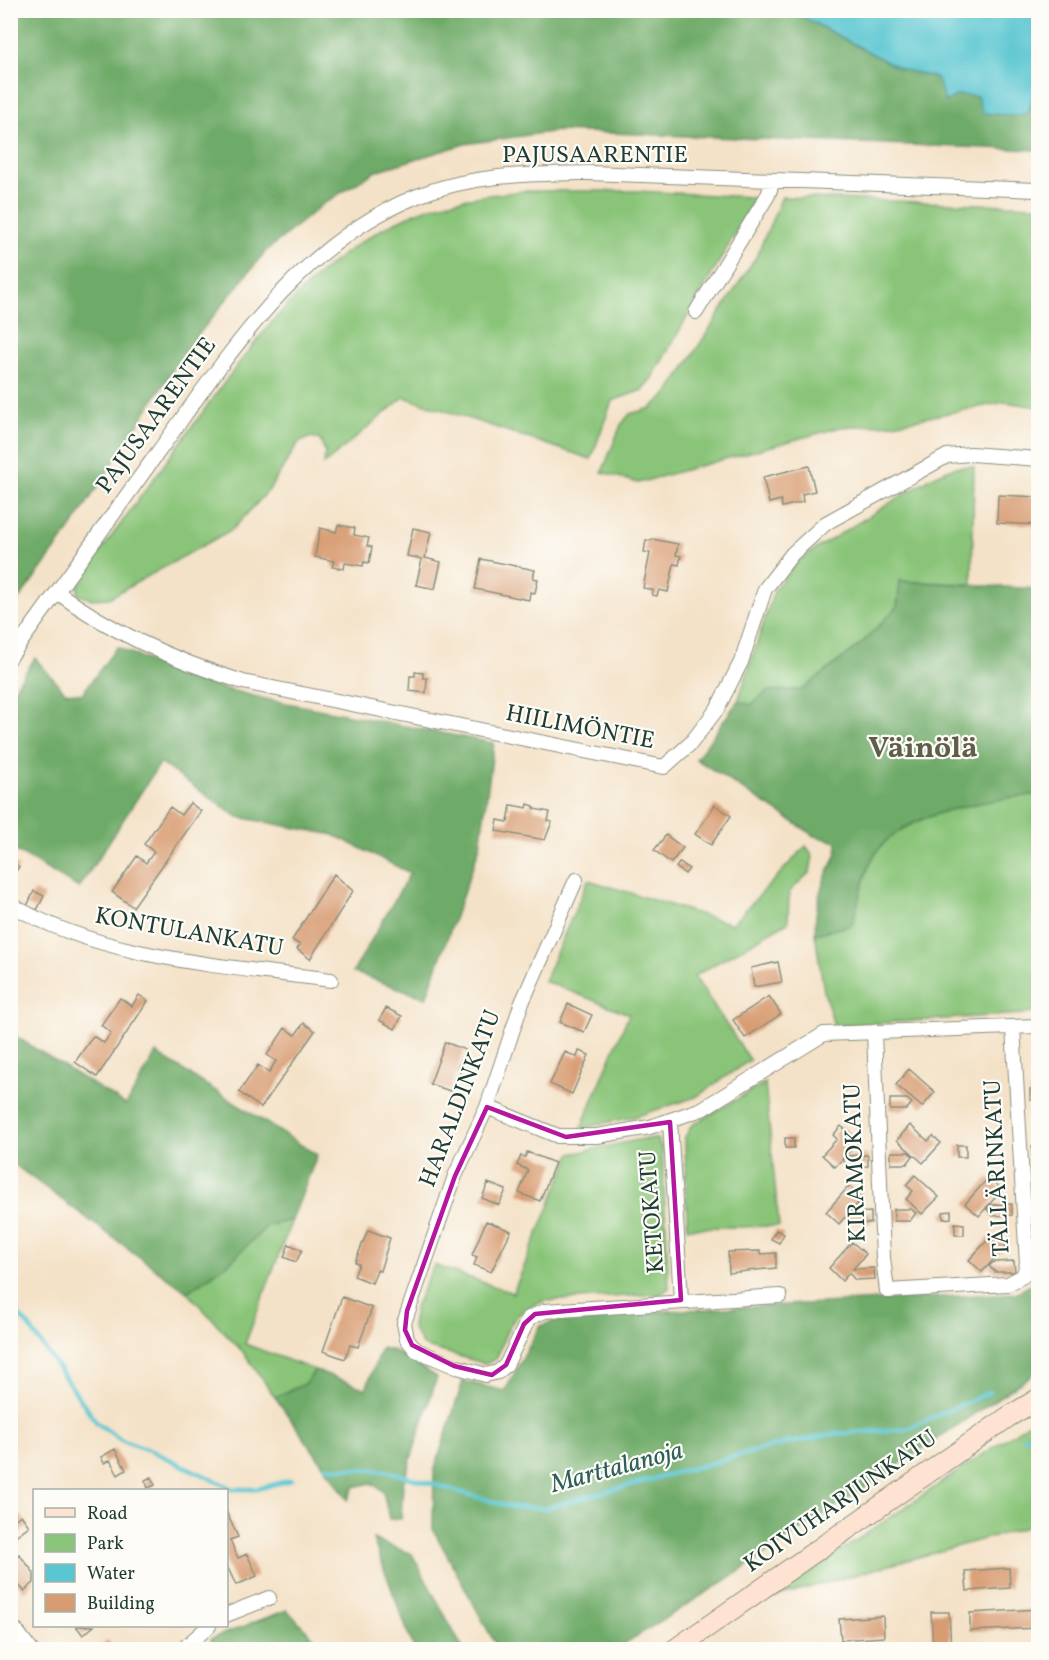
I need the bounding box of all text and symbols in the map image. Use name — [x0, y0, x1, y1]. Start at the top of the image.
street label: PAJUSAARENTIE — [502, 139, 688, 173]
street label: PAJUSAARENTIE — [89, 331, 225, 501]
street label: HIILIMÖNTIE — [503, 697, 657, 759]
district label: Väinölä — [868, 728, 978, 770]
street label: KONTULANKATU — [92, 900, 286, 966]
street label: HARALDINKATU — [412, 1005, 510, 1193]
street label: TÄLLÄRINKATU — [976, 1078, 1020, 1258]
street label: KIRAMOKATU — [836, 1083, 876, 1243]
street label: KETOKATU — [632, 1149, 674, 1275]
street label: KOIVUHARJUNKATU — [737, 1422, 945, 1582]
water label: Marttalanoja — [546, 1433, 687, 1503]
legend — [33, 1489, 228, 1627]
text: Road — [87, 1502, 128, 1527]
text: Park — [87, 1532, 124, 1557]
text: Water — [87, 1562, 135, 1587]
text: Building — [87, 1592, 155, 1617]

